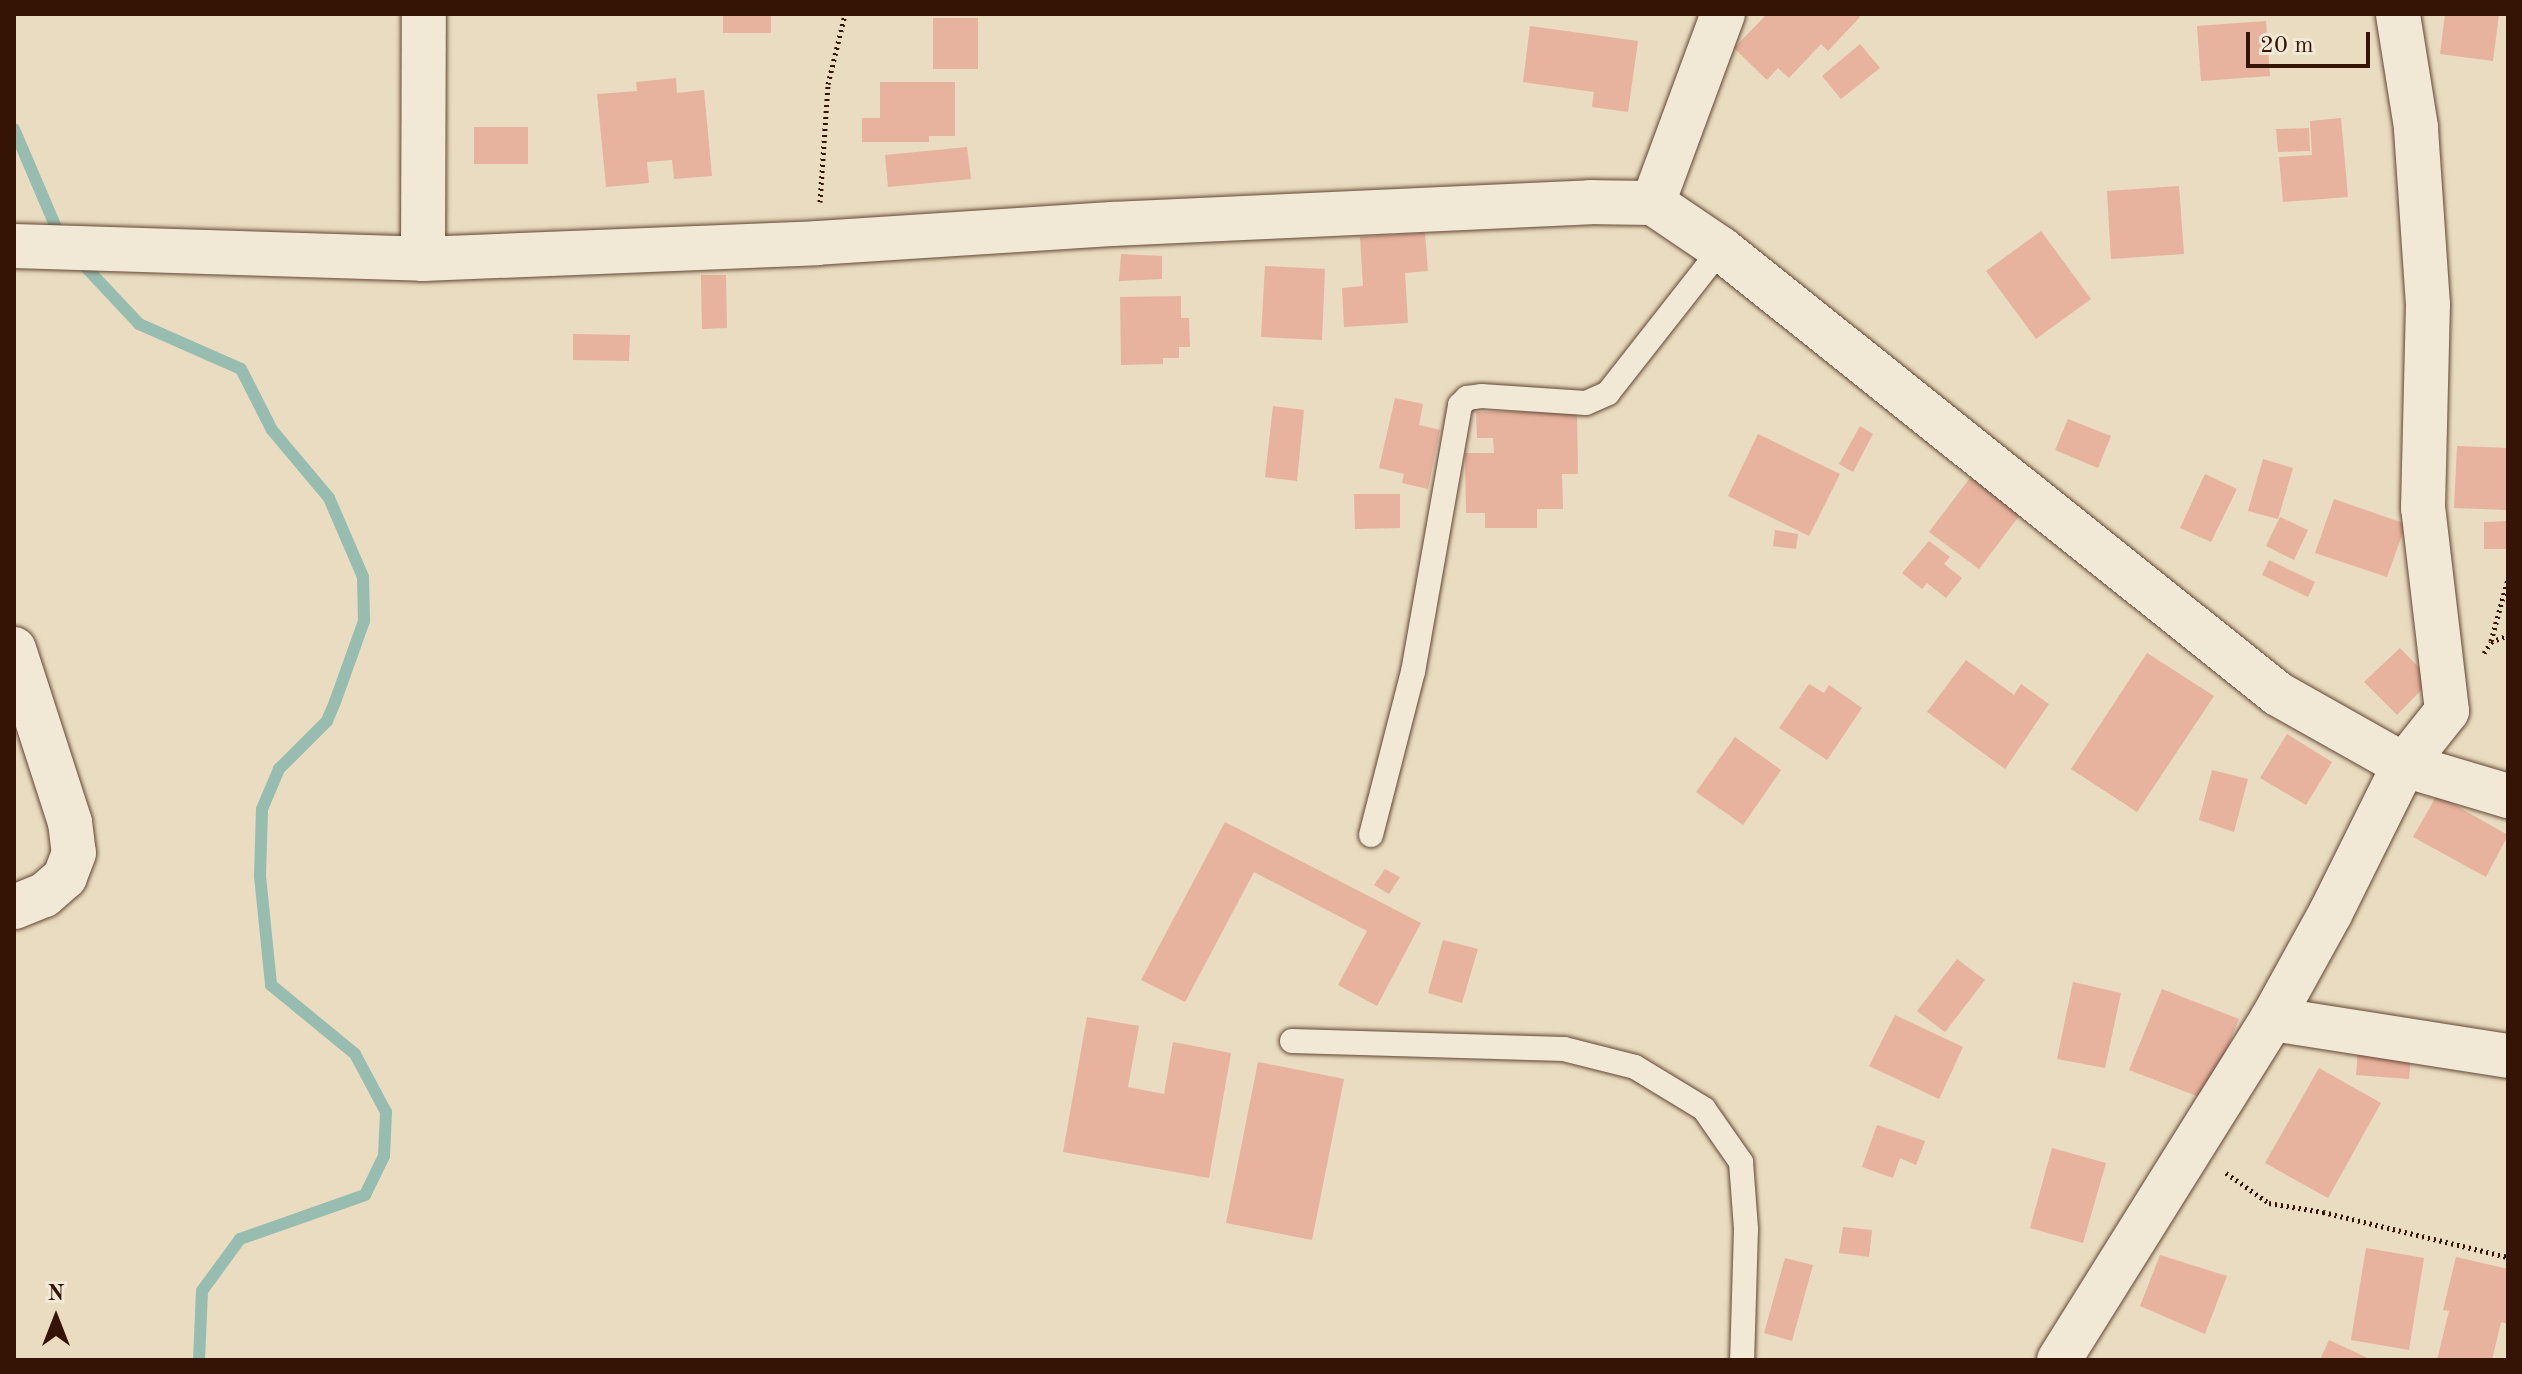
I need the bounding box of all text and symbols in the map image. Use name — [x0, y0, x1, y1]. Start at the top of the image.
scale bar — [2250, 16, 2374, 66]
text: 20 m — [2260, 34, 2314, 58]
north arrow — [16, 1278, 96, 1358]
text: N — [48, 1283, 64, 1305]

